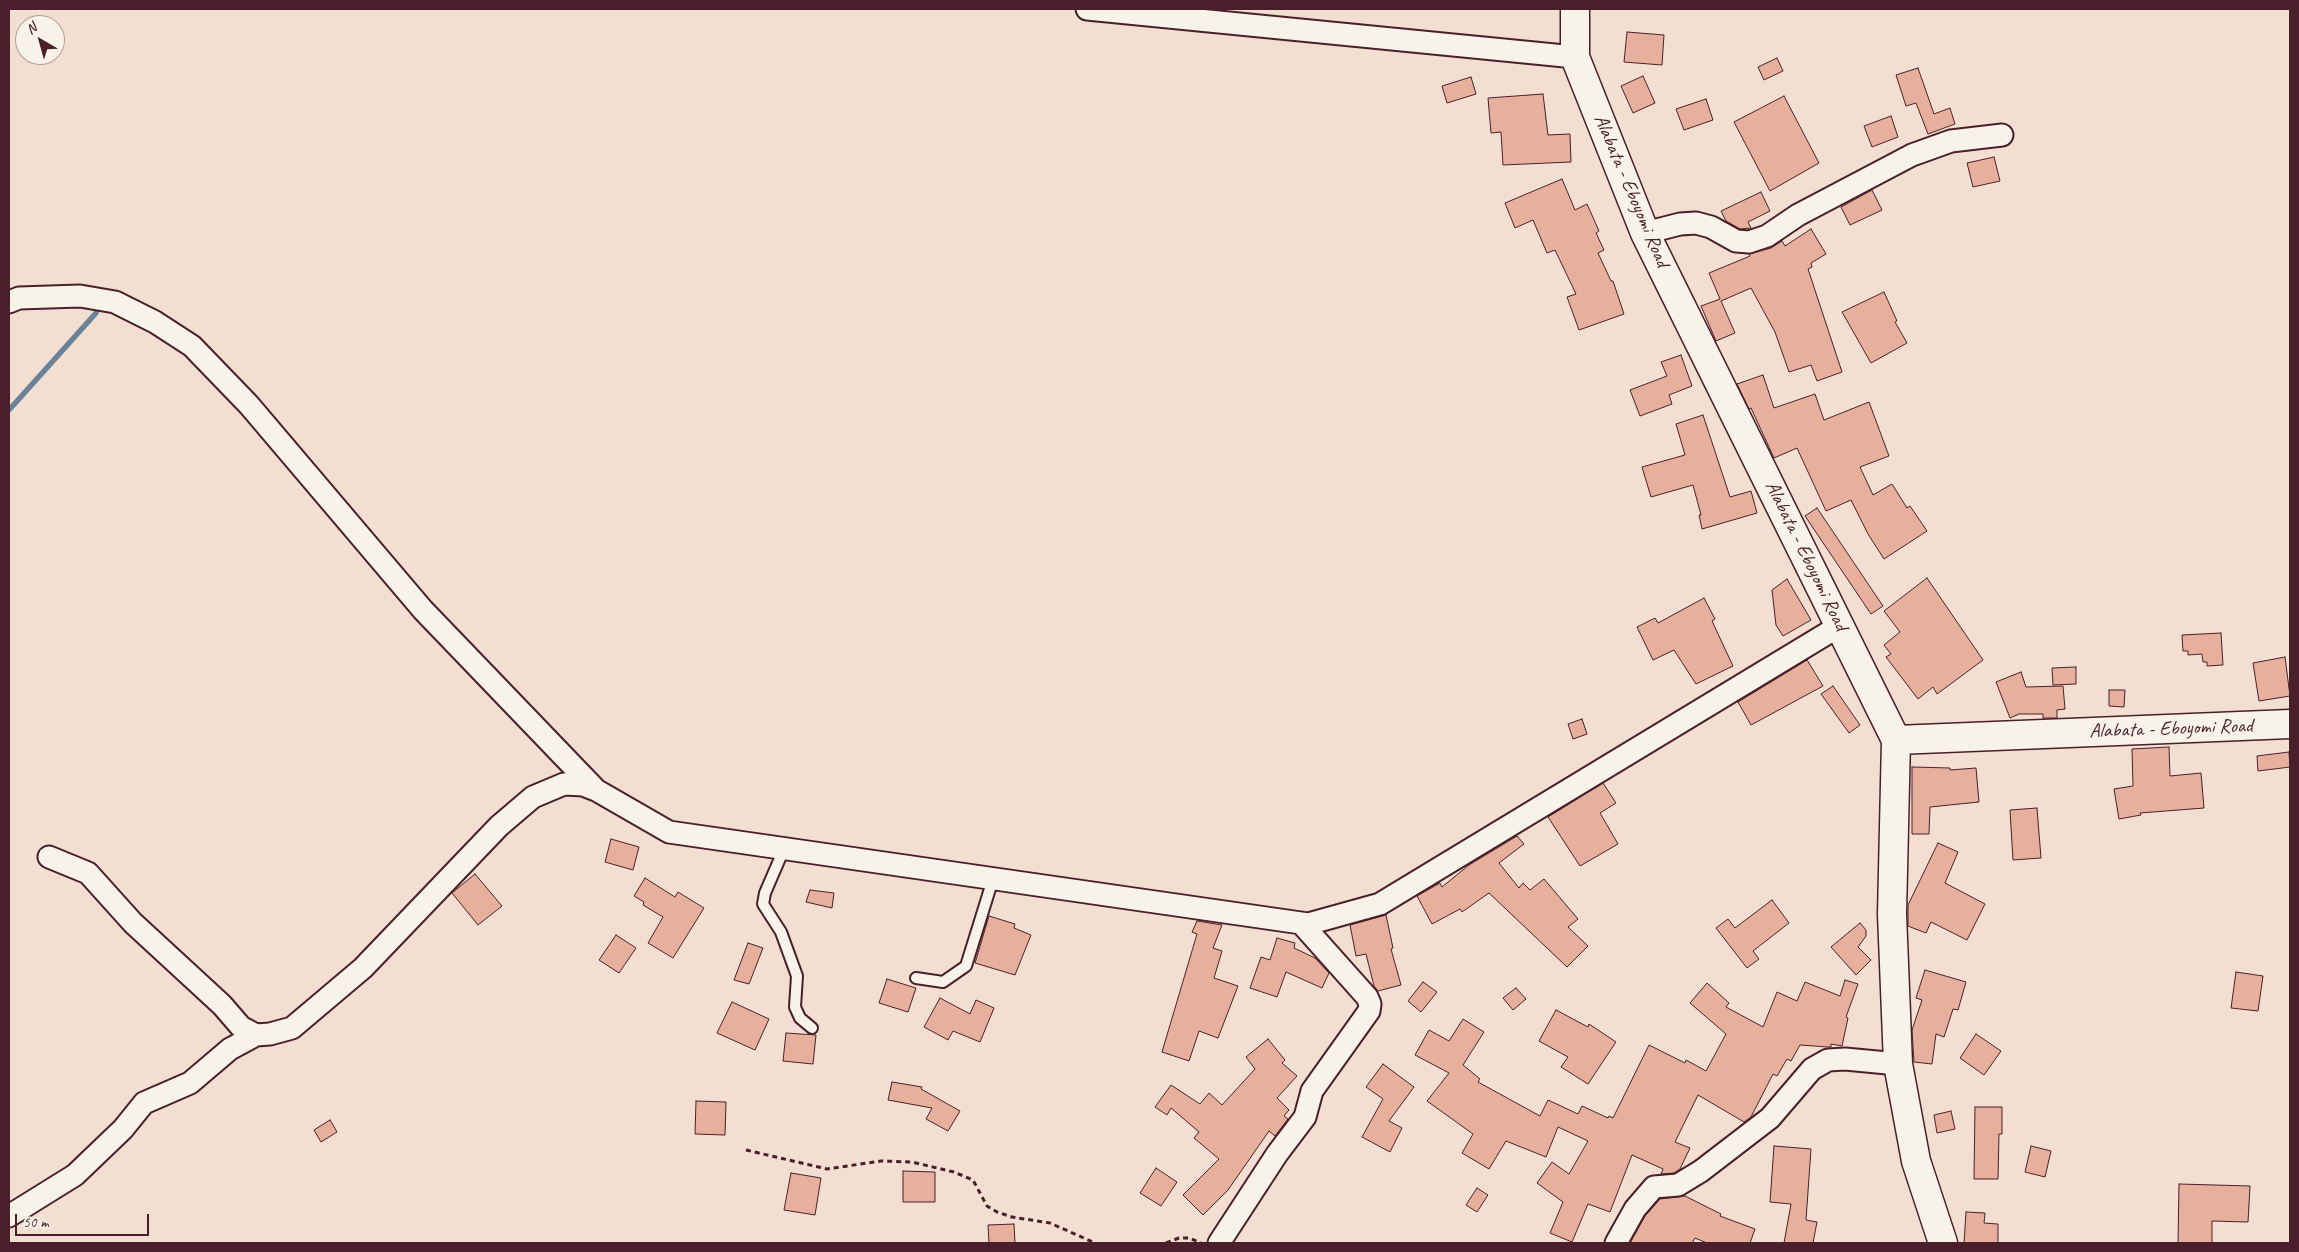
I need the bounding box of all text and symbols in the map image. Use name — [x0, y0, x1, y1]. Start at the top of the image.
north arrow — [15, 15, 65, 65]
text: N — [22, 19, 40, 38]
street label: Alabata - Eboyomi Road — [1588, 111, 1674, 271]
street label: Alabata - Eboyomi Road — [1759, 477, 1853, 635]
street label: Alabata - Eboyomi Road — [2089, 714, 2253, 744]
scale bar — [18, 1204, 151, 1236]
text: 50 m — [23, 1213, 49, 1232]

